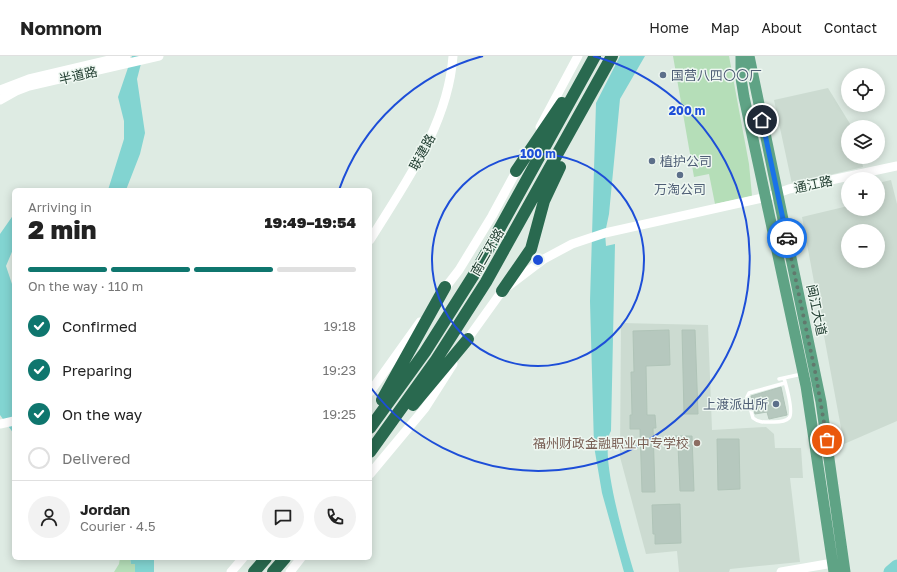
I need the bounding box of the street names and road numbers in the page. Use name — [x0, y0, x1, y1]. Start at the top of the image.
street label: 半道路 — [57, 63, 99, 87]
street label: 联建路 — [406, 131, 438, 173]
street label: 通江路 — [792, 172, 834, 196]
street label: 南二环路 — [467, 225, 507, 279]
street label: 闽江大道 — [804, 283, 830, 337]

